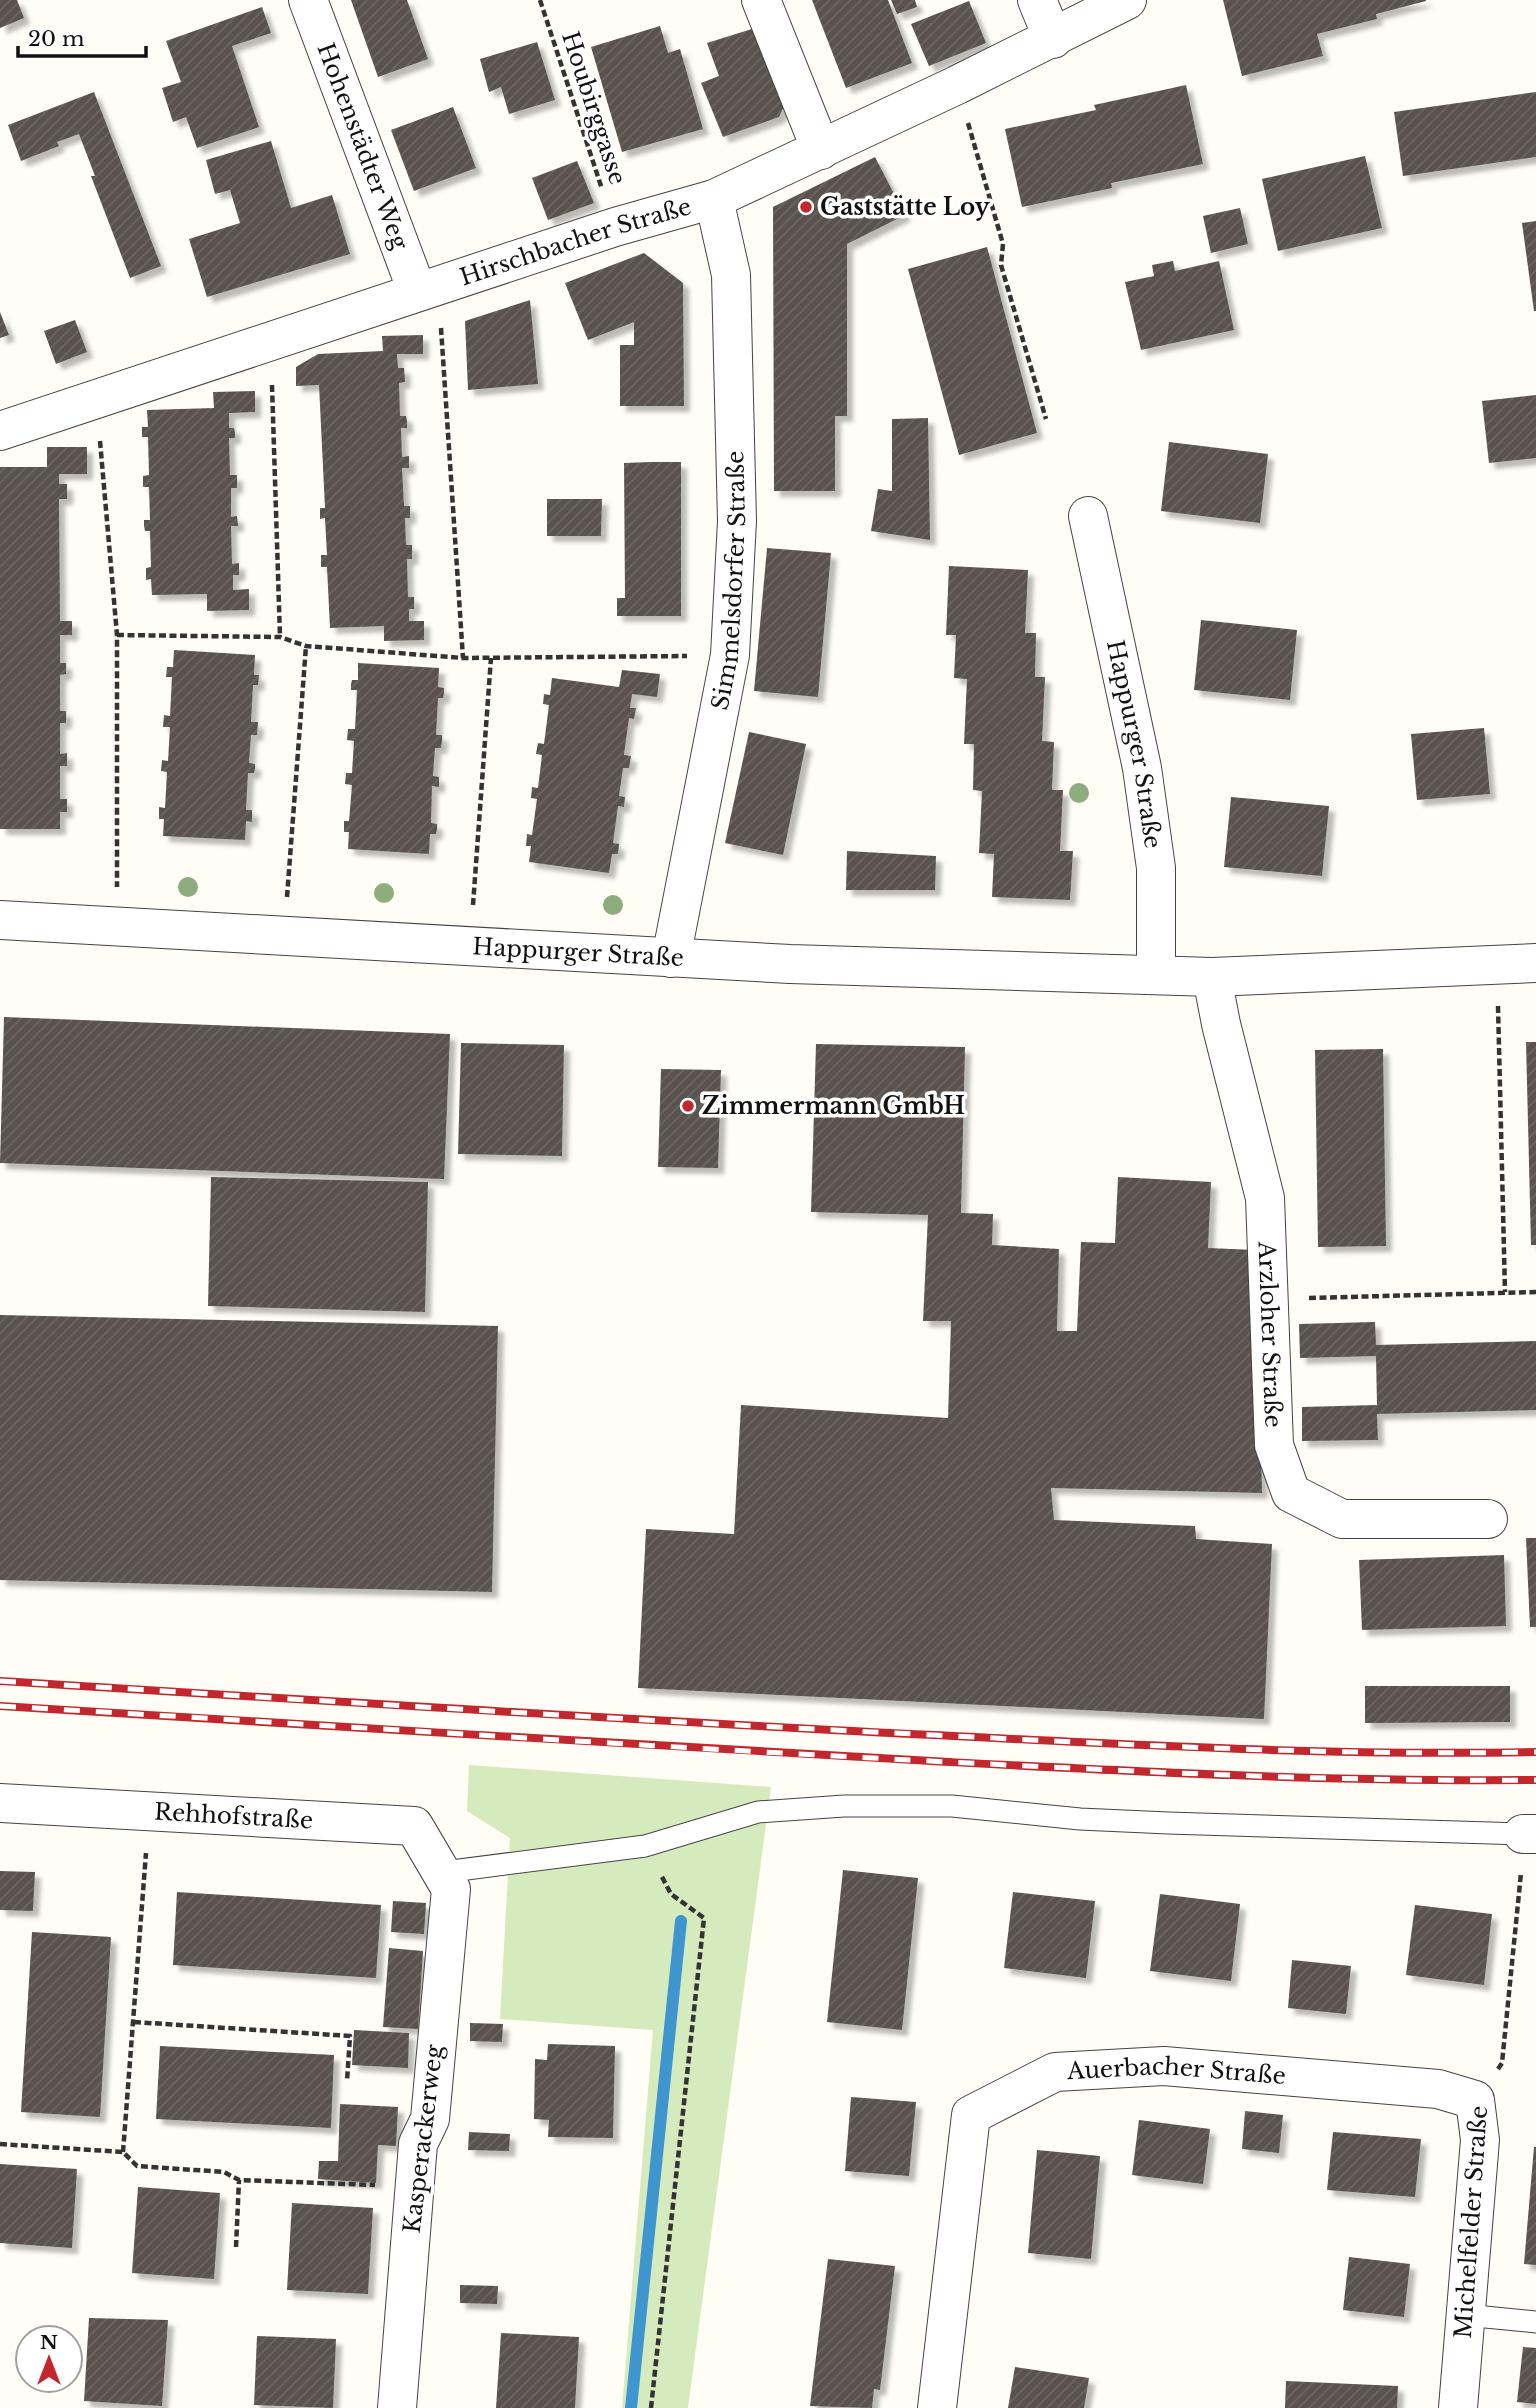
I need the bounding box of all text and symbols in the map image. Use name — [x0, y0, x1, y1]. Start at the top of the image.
scale bar — [18, 14, 145, 58]
text: 20 m — [28, 26, 85, 52]
street label: Houbirggasse — [556, 28, 632, 188]
street label: Hohenstädter Weg — [311, 39, 414, 253]
street label: Hirschbacher Straße — [456, 192, 694, 291]
place label: Gaststätte Loy — [820, 193, 991, 221]
marker: Gaststätte Loy — [798, 199, 814, 215]
street label: Simmelsdorfer Straße — [706, 450, 751, 712]
street label: Happurger Straße — [1101, 637, 1167, 850]
street label: Happurger Straße — [472, 932, 685, 972]
place label: Zimmermann GmbH — [702, 1092, 965, 1120]
marker: Zimmermann GmbH — [680, 1098, 696, 1114]
street label: Arzloher Straße — [1253, 1240, 1287, 1428]
street label: Rehhofstraße — [153, 1798, 314, 1834]
street label: Kasperackerweg — [398, 2043, 448, 2235]
street label: Auerbacher Straße — [1065, 2052, 1287, 2090]
street label: Michelfelder Straße — [1449, 2105, 1493, 2339]
north arrow — [14, 2324, 84, 2394]
text: N — [40, 2331, 58, 2354]

